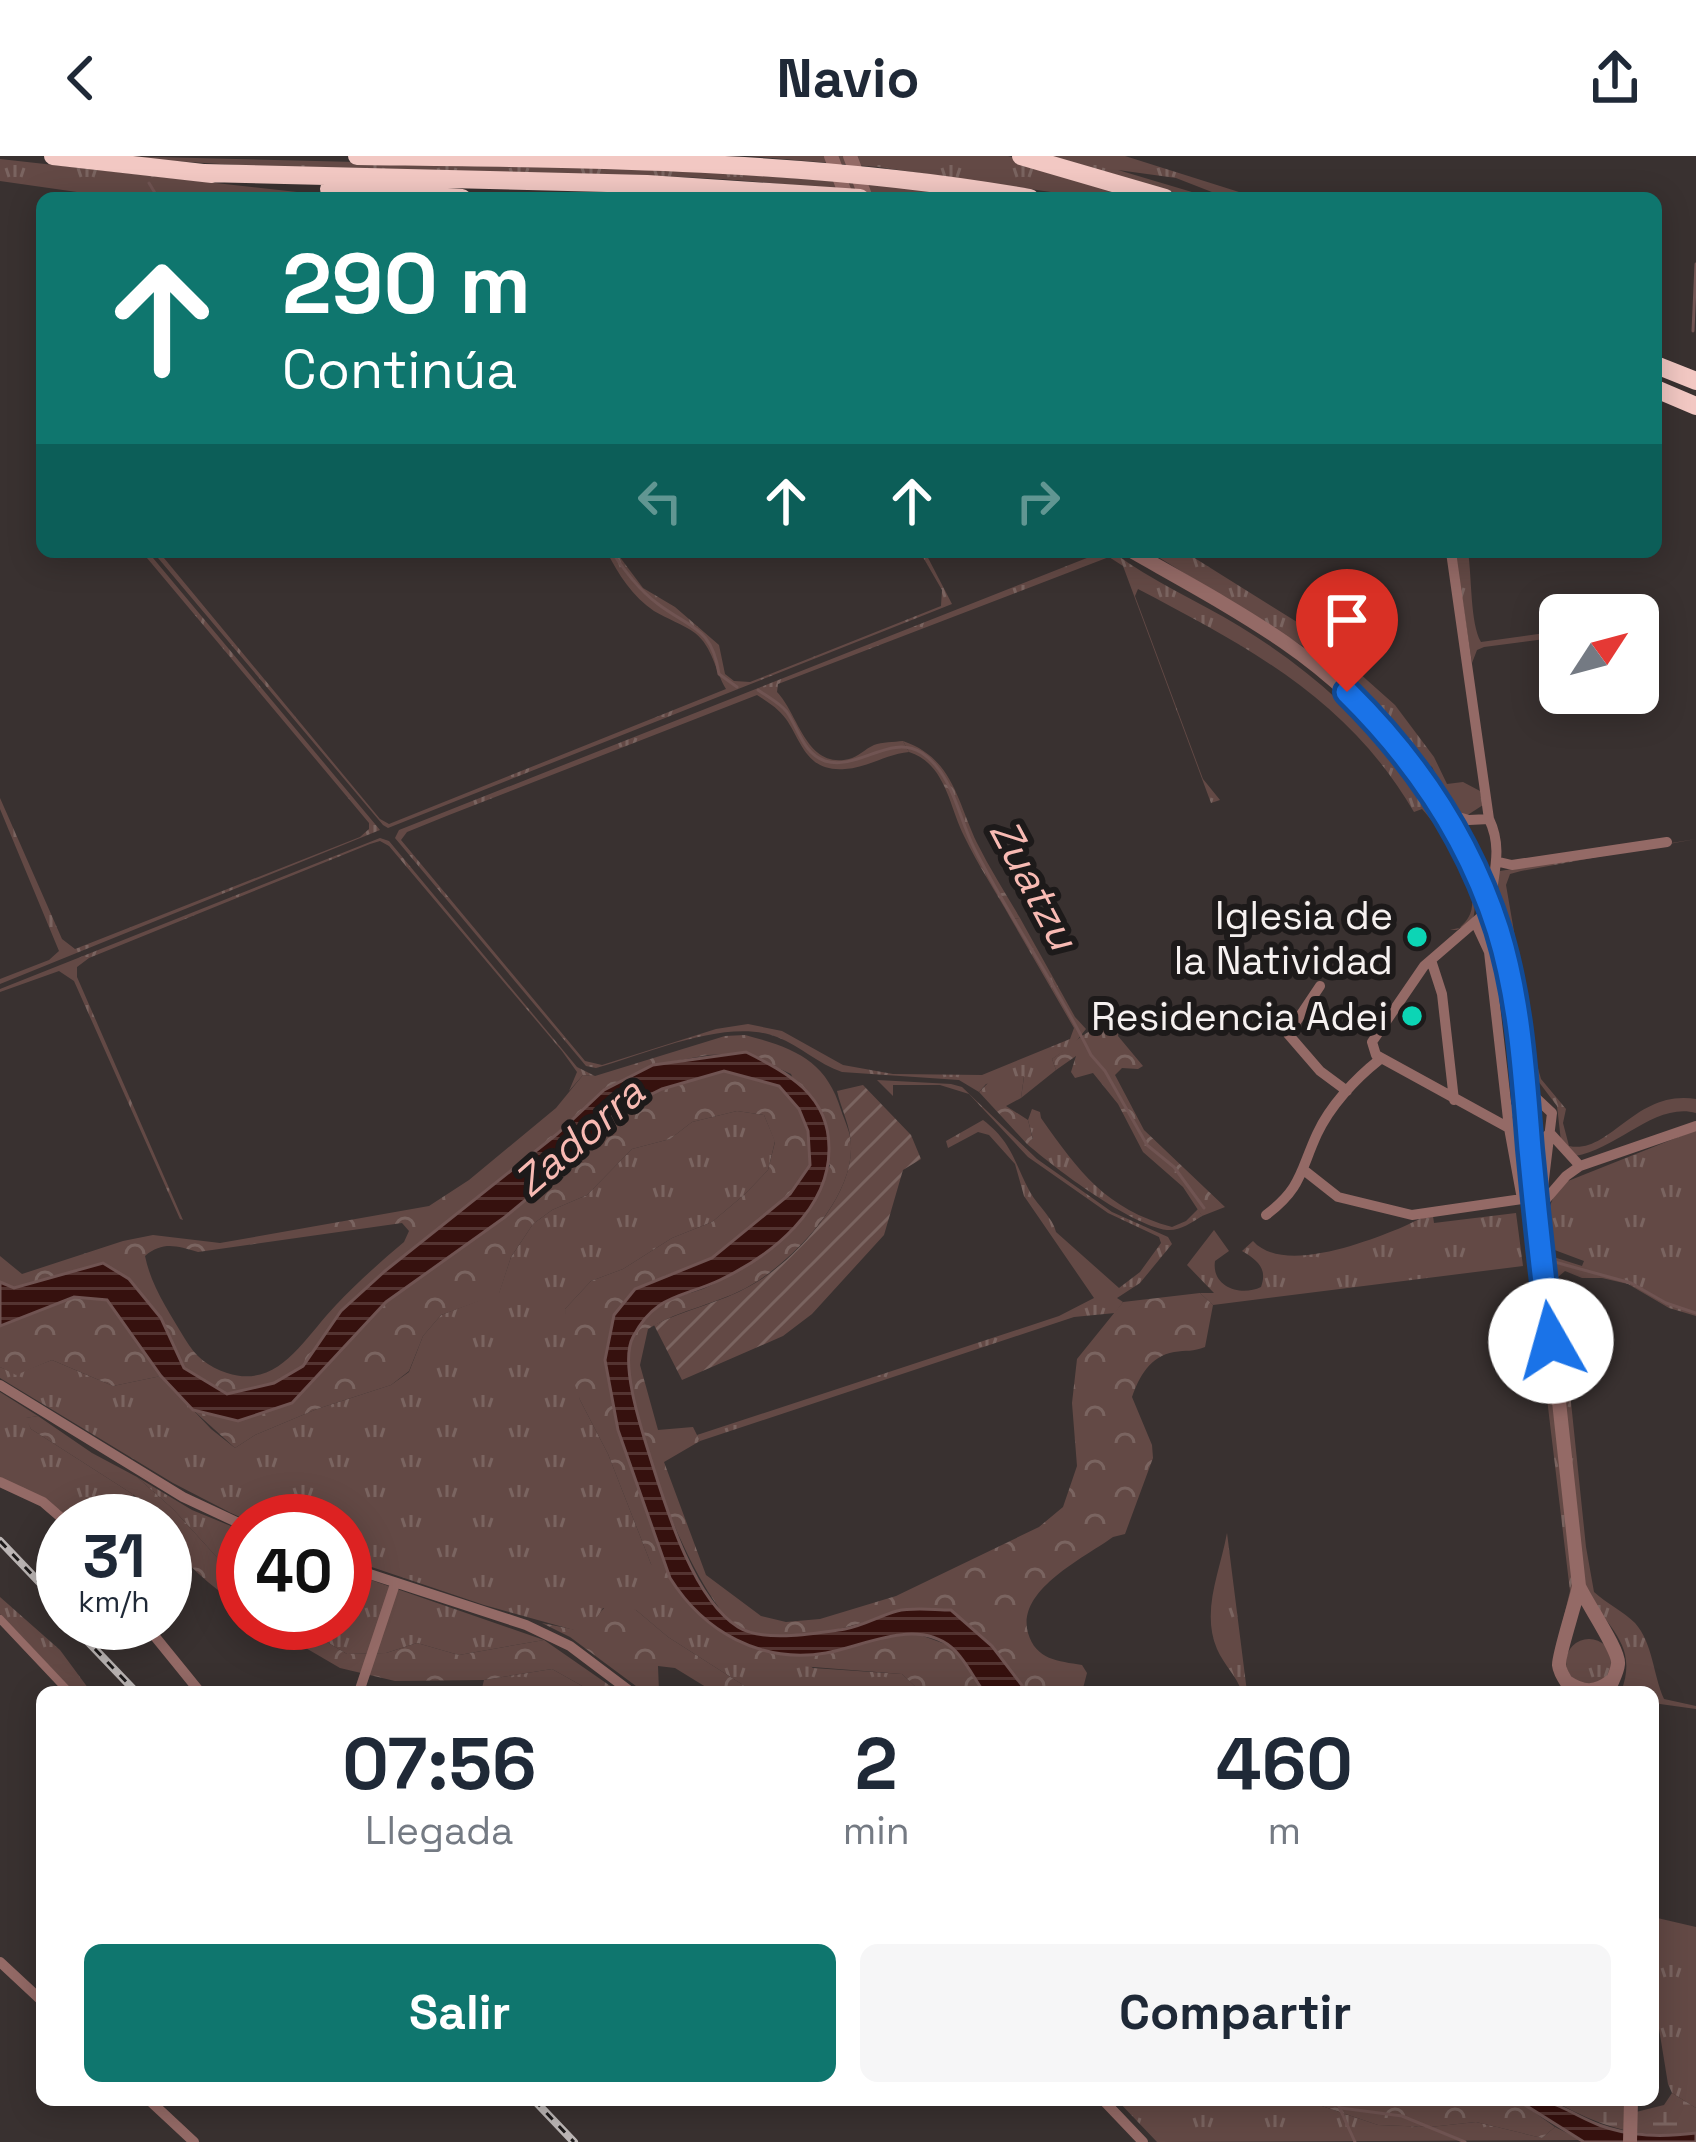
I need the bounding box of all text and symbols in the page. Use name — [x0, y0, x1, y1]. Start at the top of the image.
text: Navio — [777, 44, 919, 113]
icon: back — [48, 45, 114, 111]
icon: share — [1582, 45, 1648, 111]
text: 290 m — [282, 230, 531, 338]
icon: ahead — [84, 240, 240, 396]
text: Continúa — [282, 335, 517, 404]
icon: left — [627, 468, 693, 534]
icon: ahead — [753, 468, 819, 534]
icon: ahead — [879, 468, 945, 534]
icon: right — [1005, 468, 1071, 534]
pin — [1296, 569, 1398, 692]
icon: arrive — [1314, 587, 1380, 653]
north arrow — [1539, 594, 1659, 714]
map controls — [1539, 594, 1659, 714]
water label: Zuatzu — [978, 810, 1091, 960]
place label: Iglesia de la Natividad — [1174, 891, 1393, 985]
marker: Iglesia de la Natividad — [1404, 924, 1430, 950]
place label: Residencia Adei — [1091, 992, 1388, 1041]
marker: Residencia Adei — [1399, 1003, 1425, 1029]
water label: Zadorra — [503, 1065, 656, 1208]
position arrow — [1488, 1278, 1614, 1404]
speed limit sign: 40 — [216, 1494, 372, 1650]
text: 31 — [83, 1518, 145, 1595]
text: km/h — [78, 1582, 150, 1621]
text: 07:56 — [342, 1718, 536, 1810]
text: 2 — [855, 1718, 898, 1810]
text: 460 — [1216, 1718, 1353, 1810]
text: Llegada — [365, 1806, 514, 1855]
text: min — [843, 1806, 910, 1855]
text: m — [1268, 1806, 1301, 1855]
button: Salir — [84, 1944, 836, 2082]
button: Compartir — [860, 1944, 1611, 2082]

